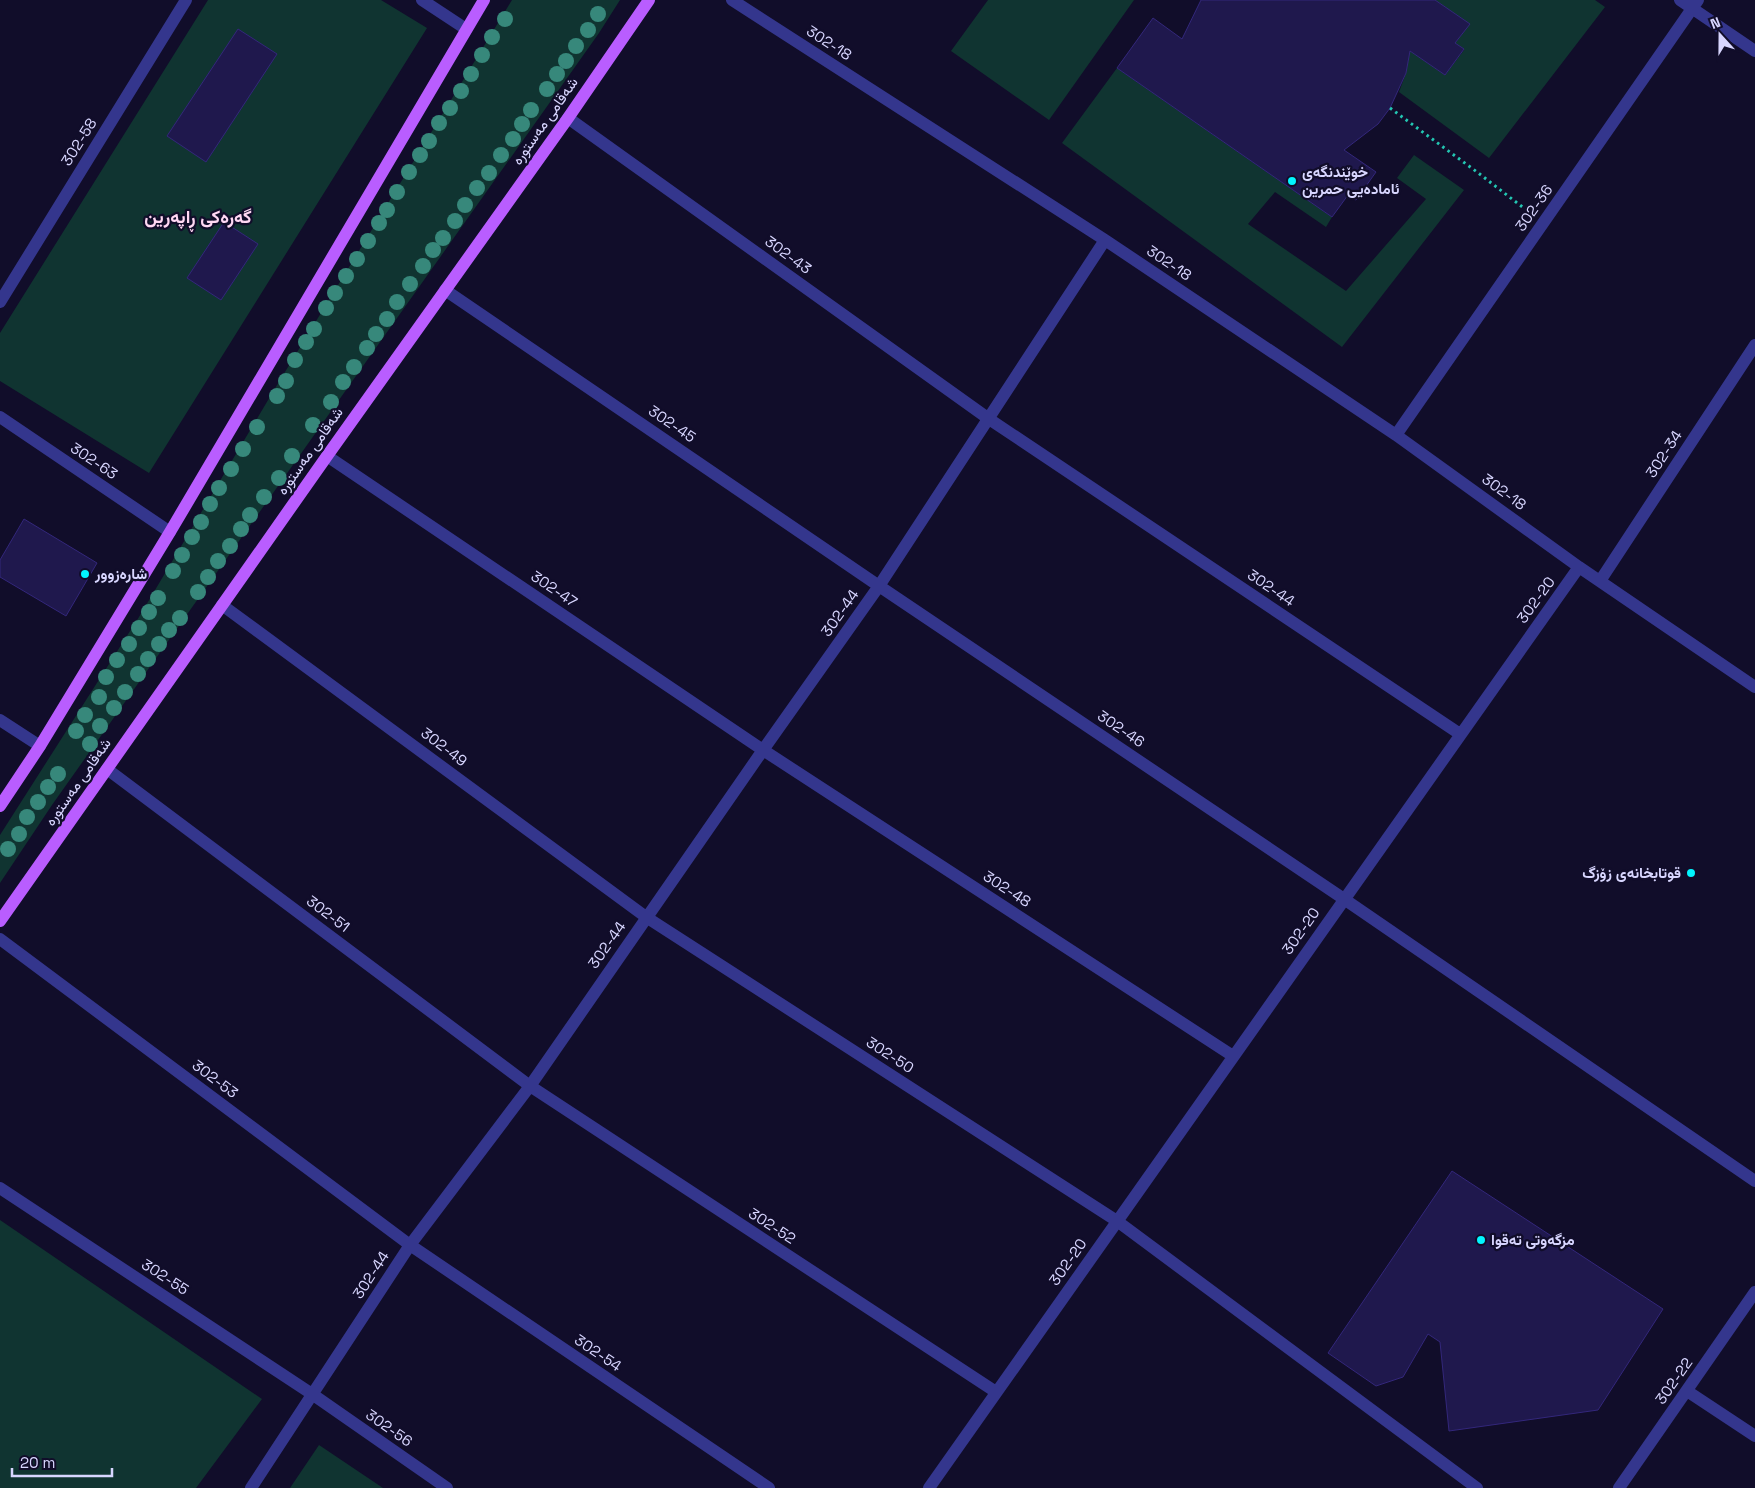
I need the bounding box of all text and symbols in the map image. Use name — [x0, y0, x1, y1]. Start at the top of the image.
north arrow — [1695, 10, 1745, 60]
text: N — [1708, 13, 1723, 33]
street label: 302-18 — [803, 21, 855, 64]
street label: شەقامی مەستورە — [507, 73, 583, 169]
street label: 302-58 — [57, 114, 101, 169]
place label: خوێندنگەی ئامادەیی حمرین — [1302, 162, 1400, 198]
marker: خوێندنگەی ئامادەیی حمرین — [1286, 175, 1298, 187]
street label: 302-36 — [1511, 181, 1556, 235]
district label: گەرەکی ڕاپەرین — [144, 205, 252, 232]
street label: 302-43 — [761, 231, 815, 278]
street label: 302-18 — [1143, 241, 1195, 284]
street label: 302-45 — [645, 401, 699, 446]
street label: شەقامی مەستورە — [272, 403, 348, 499]
street label: 302-34 — [1641, 426, 1686, 481]
street label: 302-63 — [67, 438, 121, 483]
street label: 302-18 — [1478, 469, 1530, 514]
place label: شارەزوور — [94, 564, 147, 583]
street label: 302-44 — [1244, 565, 1299, 610]
street label: 302-47 — [527, 566, 581, 611]
marker: شارەزوور — [79, 568, 91, 580]
street label: 302-20 — [1512, 573, 1559, 627]
street label: 302-44 — [817, 585, 863, 640]
street label: 302-46 — [1094, 706, 1149, 751]
street label: 302-49 — [417, 723, 471, 770]
street label: شەقامی مەستورە — [40, 734, 116, 830]
place label: قوتابخانه‌ی زۆزگ — [1582, 863, 1681, 882]
street label: 302-48 — [980, 866, 1035, 911]
marker: قوتابخانه‌ی زۆزگ — [1685, 867, 1697, 879]
street label: 302-51 — [303, 891, 354, 936]
street label: 302-20 — [1278, 903, 1324, 958]
street label: 302-44 — [584, 917, 630, 972]
street label: 302-50 — [863, 1032, 918, 1077]
street label: 302-53 — [189, 1055, 242, 1102]
street label: 302-52 — [745, 1203, 799, 1248]
place label: مزگه‌وتی ته‌قوا — [1491, 1230, 1575, 1249]
street label: 302-20 — [1045, 1234, 1091, 1289]
marker: مزگه‌وتی ته‌قوا — [1475, 1234, 1487, 1246]
street label: 302-44 — [348, 1247, 393, 1302]
street label: 302-55 — [138, 1254, 192, 1299]
street label: 302-54 — [571, 1330, 625, 1375]
street label: 302-22 — [1651, 1354, 1696, 1408]
street label: 302-56 — [362, 1405, 416, 1450]
scale bar — [12, 1446, 112, 1478]
text: 20 m — [20, 1453, 55, 1472]

